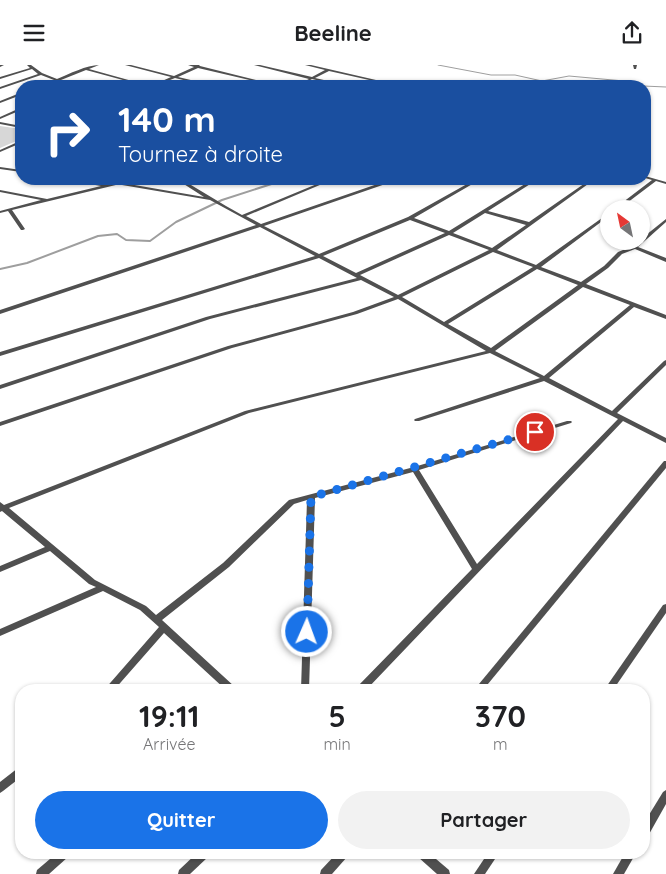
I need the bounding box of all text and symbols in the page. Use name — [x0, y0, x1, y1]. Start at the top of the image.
icon: menu — [20, 19, 48, 47]
text: Beeline — [294, 19, 372, 47]
icon: share — [618, 19, 646, 47]
text: 140 m — [118, 97, 216, 141]
icon: right — [35, 100, 100, 165]
text: Tournez à droite — [118, 140, 283, 168]
north arrow — [600, 200, 650, 250]
map controls — [600, 200, 650, 250]
pin — [514, 411, 556, 453]
icon: arrive — [521, 418, 549, 446]
position arrow — [280, 605, 332, 657]
text: 19:11 — [139, 697, 199, 735]
text: 5 — [328, 697, 346, 735]
text: 370 — [475, 697, 526, 735]
text: Arrivée — [143, 734, 196, 754]
text: min — [323, 734, 351, 754]
text: m — [493, 734, 508, 754]
button: Quitter — [35, 791, 328, 849]
button: Partager — [338, 791, 630, 849]

